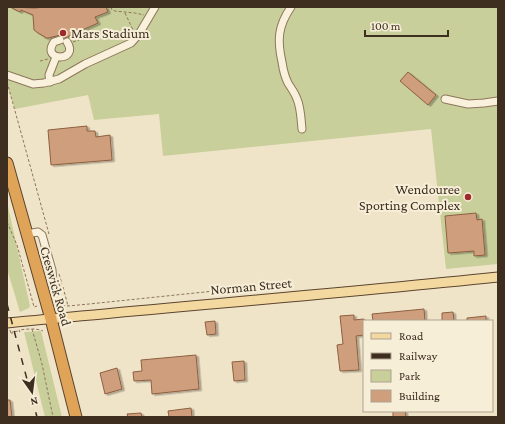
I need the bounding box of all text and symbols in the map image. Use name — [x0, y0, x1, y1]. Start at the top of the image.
scale bar — [365, 12, 448, 38]
text: 100 m — [371, 19, 401, 33]
place label: Mars Stadium — [71, 25, 149, 41]
marker: Mars Stadium — [58, 28, 68, 38]
place label: Wendouree Sporting Complex — [359, 181, 460, 213]
marker: Wendouree Sporting Complex — [463, 192, 473, 202]
street label: Creswick Road — [37, 244, 75, 328]
street label: Norman Street — [210, 274, 293, 298]
legend — [363, 320, 493, 412]
text: Road — [399, 329, 424, 343]
text: Railway — [399, 349, 438, 363]
text: Park — [399, 369, 421, 383]
north arrow — [12, 372, 52, 412]
text: Building — [399, 389, 440, 403]
text: N — [29, 395, 40, 409]

